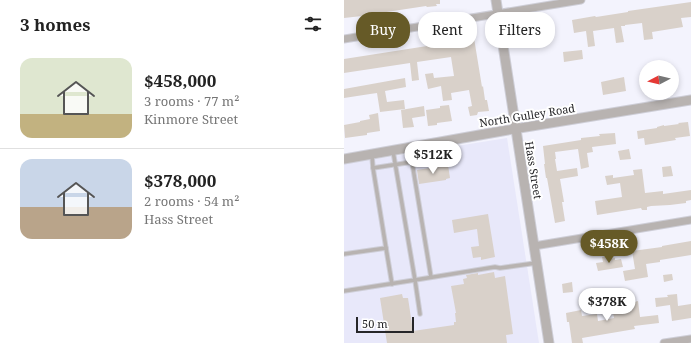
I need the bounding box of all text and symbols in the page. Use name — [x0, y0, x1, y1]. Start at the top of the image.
chip: Buy — [356, 12, 410, 48]
chip: Rent — [418, 12, 477, 48]
chip: Filters — [485, 12, 555, 48]
text: 3 homes — [20, 13, 90, 36]
icon: filters — [302, 13, 324, 35]
north arrow — [639, 60, 679, 100]
map controls — [639, 60, 679, 100]
text: $458,000 — [144, 69, 216, 92]
icon: home — [52, 74, 100, 122]
text: 3 rooms · 77 m² — [144, 92, 239, 110]
street label: North Gulley Road — [478, 100, 576, 130]
text: Kinmore Street — [144, 110, 238, 128]
street label: Hass Street — [522, 140, 546, 200]
pin: $512K — [405, 141, 461, 175]
text: $512K — [414, 145, 452, 163]
text: $378,000 — [144, 169, 216, 192]
icon: home — [52, 175, 100, 223]
text: 2 rooms · 54 m² — [144, 192, 239, 210]
text: Hass Street — [144, 210, 213, 228]
pin: $458K — [581, 230, 637, 264]
text: $458K — [590, 234, 628, 252]
pin: $378K — [579, 288, 635, 322]
text: $378K — [588, 292, 626, 310]
scale bar — [356, 315, 414, 334]
text: 50 m — [362, 316, 388, 331]

